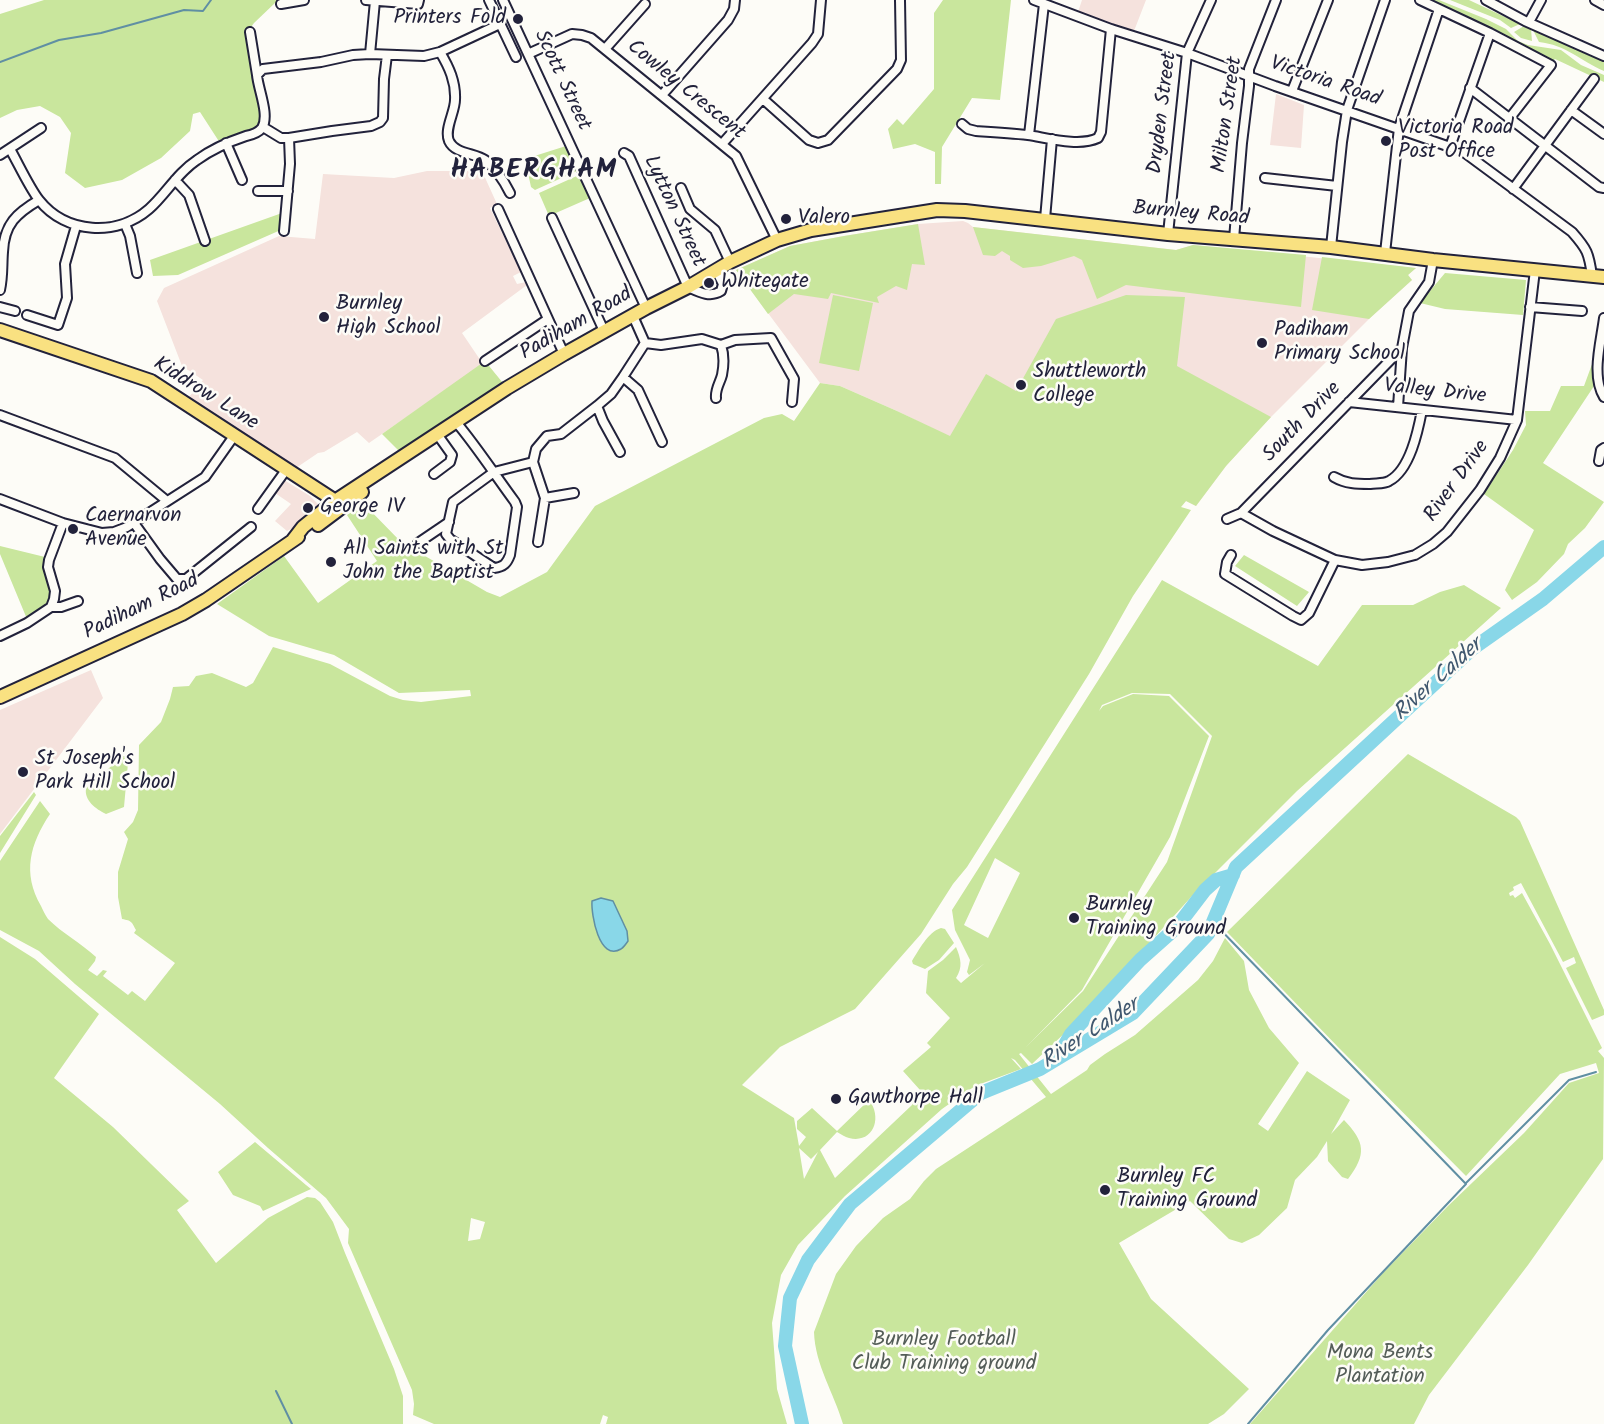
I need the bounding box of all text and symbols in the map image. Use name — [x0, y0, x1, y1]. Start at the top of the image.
place label: Printers Fold — [393, 6, 506, 32]
marker: Printers Fold — [511, 12, 525, 26]
street label: Scott Street — [527, 27, 595, 135]
street label: Cowley Crescent — [621, 36, 749, 146]
street label: Dryden Street — [1144, 50, 1184, 176]
street label: Victoria Road — [1266, 52, 1384, 114]
street label: Milton Street — [1208, 55, 1250, 175]
place label: Victoria Road Post Office — [1398, 116, 1513, 166]
marker: Victoria Road Post Office — [1379, 134, 1393, 148]
street label: Lytton Street — [636, 152, 710, 272]
district label: HABERGHAM — [450, 156, 618, 188]
street label: Burnley Road — [1132, 197, 1250, 233]
place label: Valero — [798, 206, 850, 232]
marker: Valero — [779, 212, 793, 226]
place label: Whitegate — [721, 270, 809, 296]
marker: Whitegate — [702, 276, 716, 290]
street label: Padiham Road — [517, 283, 637, 367]
place label: Burnley High School — [336, 292, 441, 342]
marker: Burnley High School — [317, 310, 331, 324]
place label: Padiham Primary School — [1274, 318, 1405, 368]
marker: Padiham Primary School — [1255, 336, 1269, 350]
street label: Kiddrow Lane — [148, 353, 262, 437]
place label: Shuttleworth College — [1033, 360, 1146, 410]
street label: Valley Drive — [1383, 375, 1487, 411]
street label: South Drive — [1258, 377, 1348, 469]
marker: Shuttleworth College — [1014, 378, 1028, 392]
street label: River Drive — [1420, 436, 1496, 528]
place label: George IV — [320, 495, 404, 521]
marker: George IV — [301, 501, 315, 515]
place label: Caernarvon Avenue — [85, 504, 181, 554]
marker: Caernarvon Avenue — [66, 522, 80, 536]
place label: All Saints with St John the Baptist — [343, 537, 503, 587]
marker: All Saints with St John the Baptist — [324, 555, 338, 569]
street label: Padiham Road — [80, 569, 204, 647]
water label: River Calder — [1389, 634, 1489, 728]
place label: St Joseph's Park Hill School — [35, 747, 175, 797]
marker: St Joseph's Park Hill School — [16, 765, 30, 779]
place label: Burnley Training Ground — [1086, 893, 1226, 943]
marker: Burnley Training Ground — [1067, 911, 1081, 925]
water label: River Calder — [1038, 994, 1144, 1076]
place label: Gawthorpe Hall — [848, 1086, 983, 1112]
marker: Gawthorpe Hall — [829, 1092, 843, 1106]
place label: Burnley FC Training Ground — [1117, 1165, 1257, 1215]
marker: Burnley FC Training Ground — [1098, 1183, 1112, 1197]
park label: Burnley Football Club Training ground — [852, 1328, 1036, 1378]
park label: Mona Bents Plantation — [1327, 1341, 1433, 1391]

